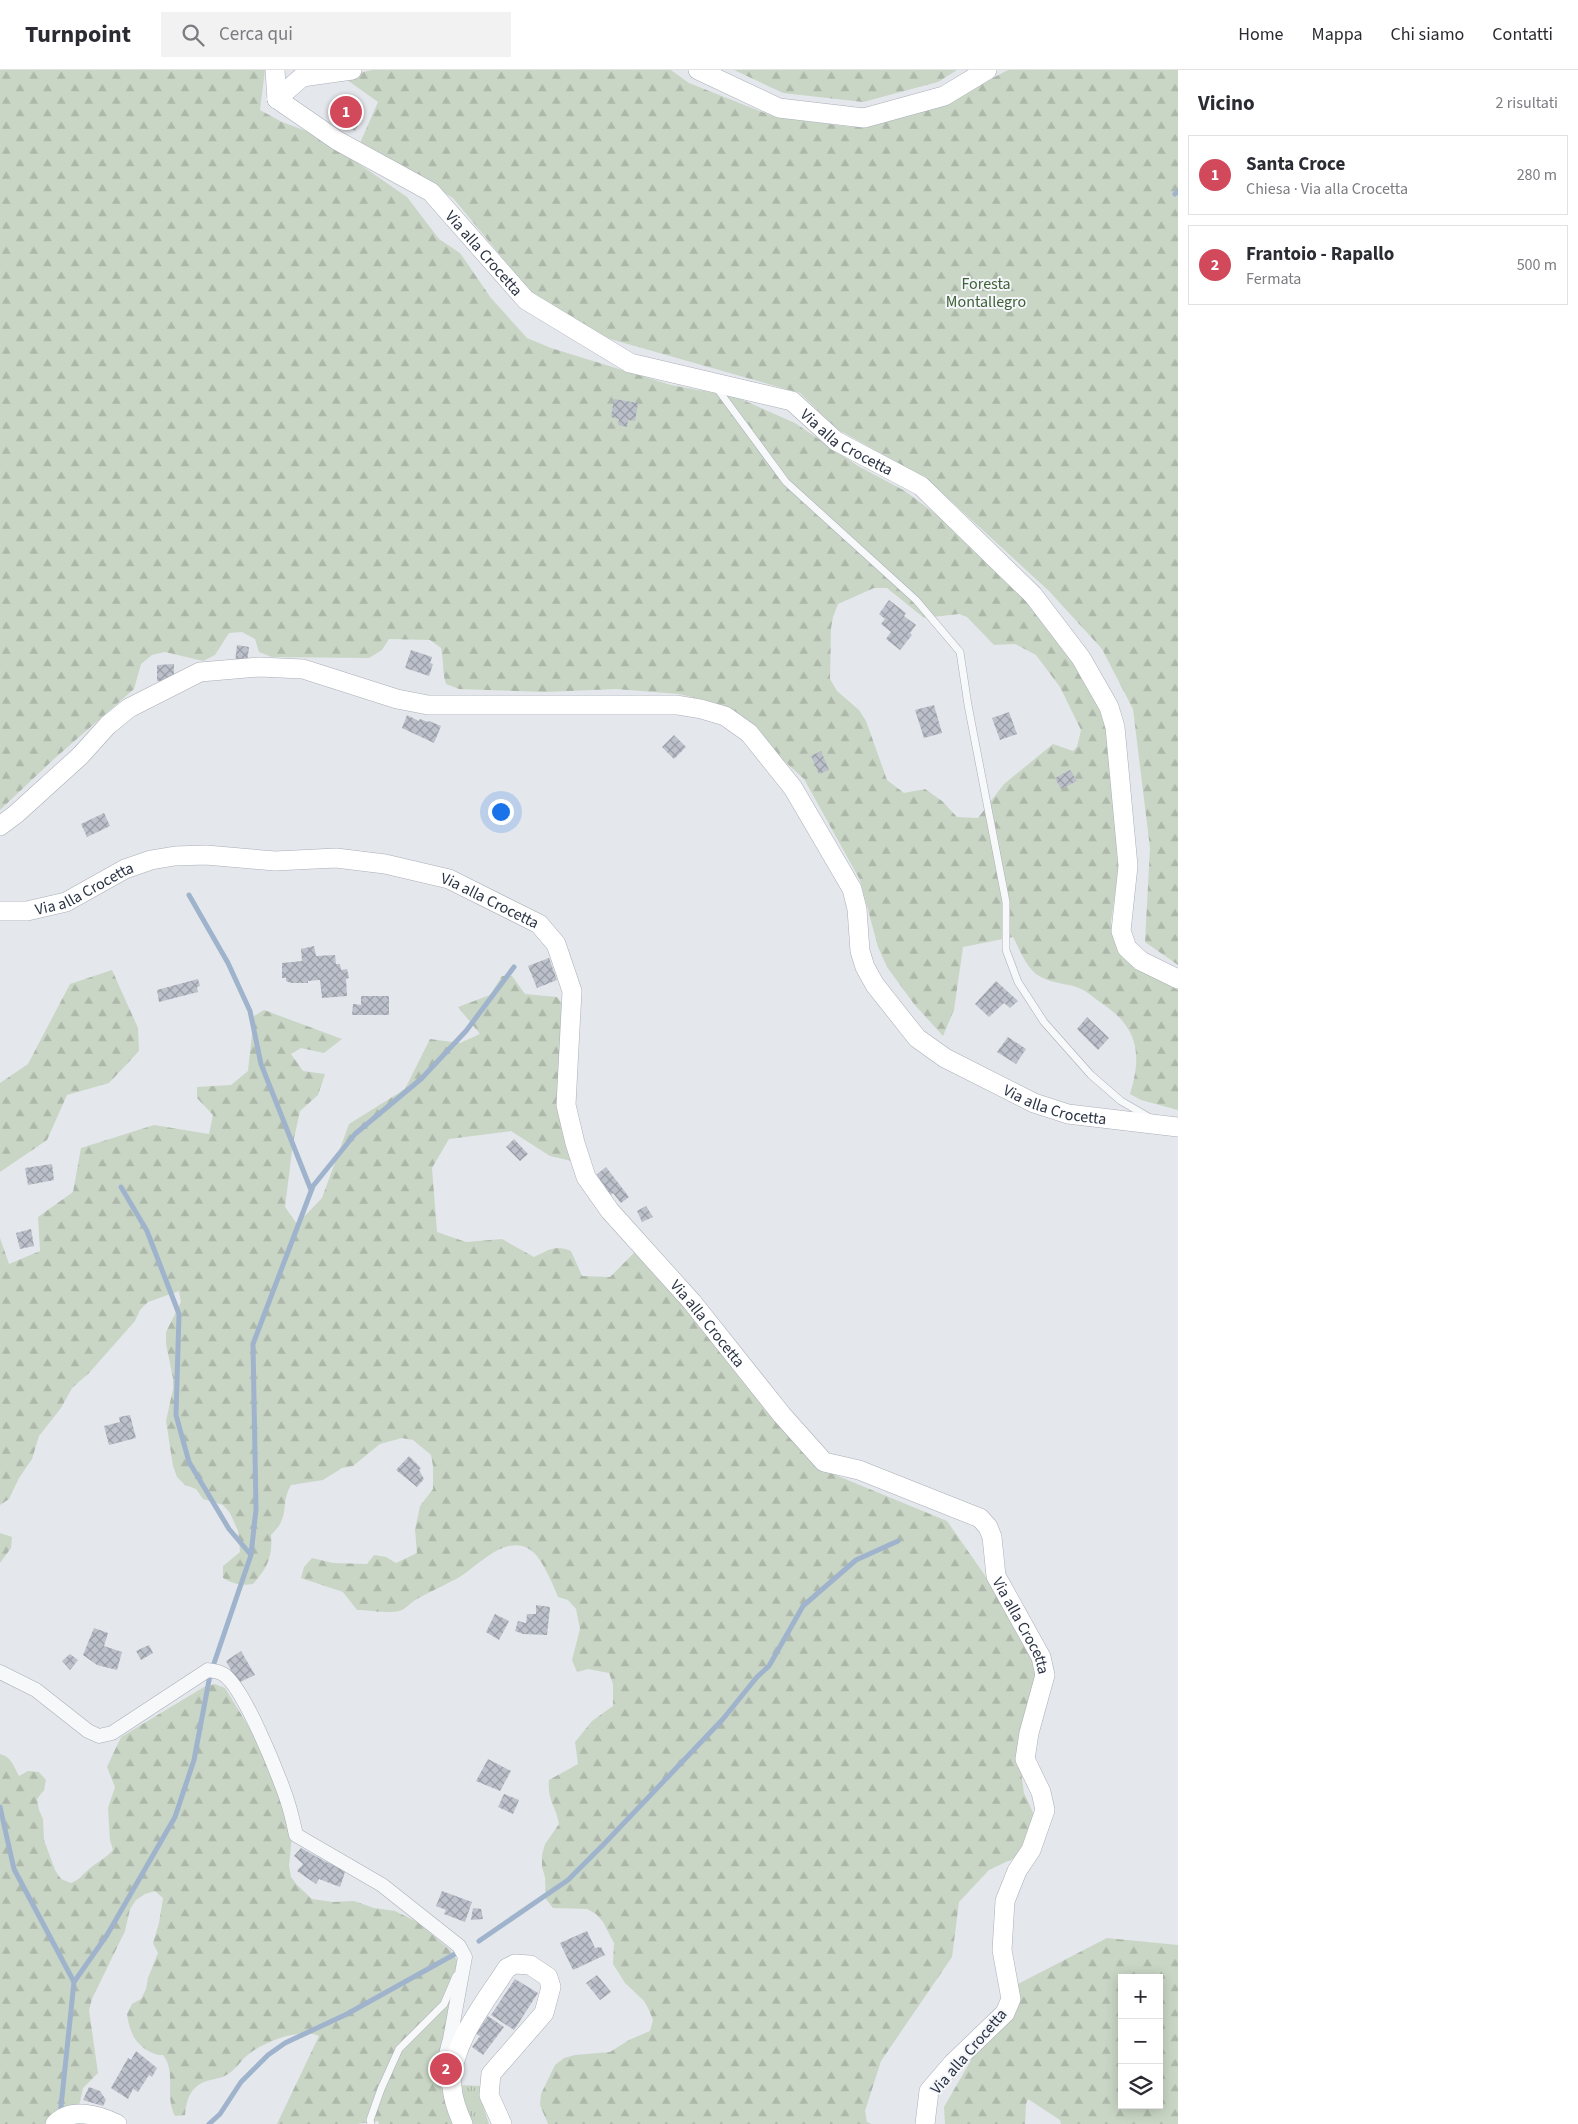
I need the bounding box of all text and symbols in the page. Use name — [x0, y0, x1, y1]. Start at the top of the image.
search box — [161, 12, 511, 57]
text: Turnpoint — [25, 17, 131, 52]
icon: search — [179, 21, 207, 49]
text: Cerca qui — [219, 21, 293, 48]
text: Home — [1238, 22, 1284, 47]
text: Mappa — [1312, 22, 1363, 47]
text: Chi siamo — [1391, 22, 1464, 47]
text: Contatti — [1492, 22, 1553, 47]
text: Vicino — [1198, 88, 1255, 118]
text: 2 risultati — [1496, 92, 1558, 114]
pin: 1 — [330, 93, 362, 131]
text: Santa Croce — [1246, 151, 1345, 178]
text: 1 — [1211, 164, 1219, 186]
text: 280 m — [1517, 164, 1557, 186]
text: Chiesa · Via alla Crocetta — [1246, 178, 1408, 200]
street label: Via alla Crocetta — [440, 206, 527, 301]
text: Frantoio - Rapallo — [1246, 241, 1394, 268]
text: 2 — [1211, 254, 1219, 276]
text: 500 m — [1517, 254, 1557, 276]
text: Fermata — [1246, 268, 1301, 290]
park label: Foresta Montallegro — [946, 273, 1026, 313]
street label: Via alla Crocetta — [795, 404, 897, 481]
your location — [488, 799, 514, 825]
street label: Via alla Crocetta — [33, 857, 136, 921]
street label: Via alla Crocetta — [439, 868, 543, 934]
street label: Via alla Crocetta — [999, 1079, 1108, 1130]
street label: Via alla Crocetta — [665, 1275, 750, 1372]
street label: Via alla Crocetta — [987, 1573, 1054, 1676]
map controls — [1118, 1974, 1163, 2109]
button: + — [1118, 1974, 1163, 2019]
street label: Via alla Crocetta — [925, 2004, 1012, 2099]
button: − — [1118, 2019, 1163, 2064]
pin: 2 — [430, 2050, 462, 2088]
button: layers — [1118, 2064, 1163, 2109]

